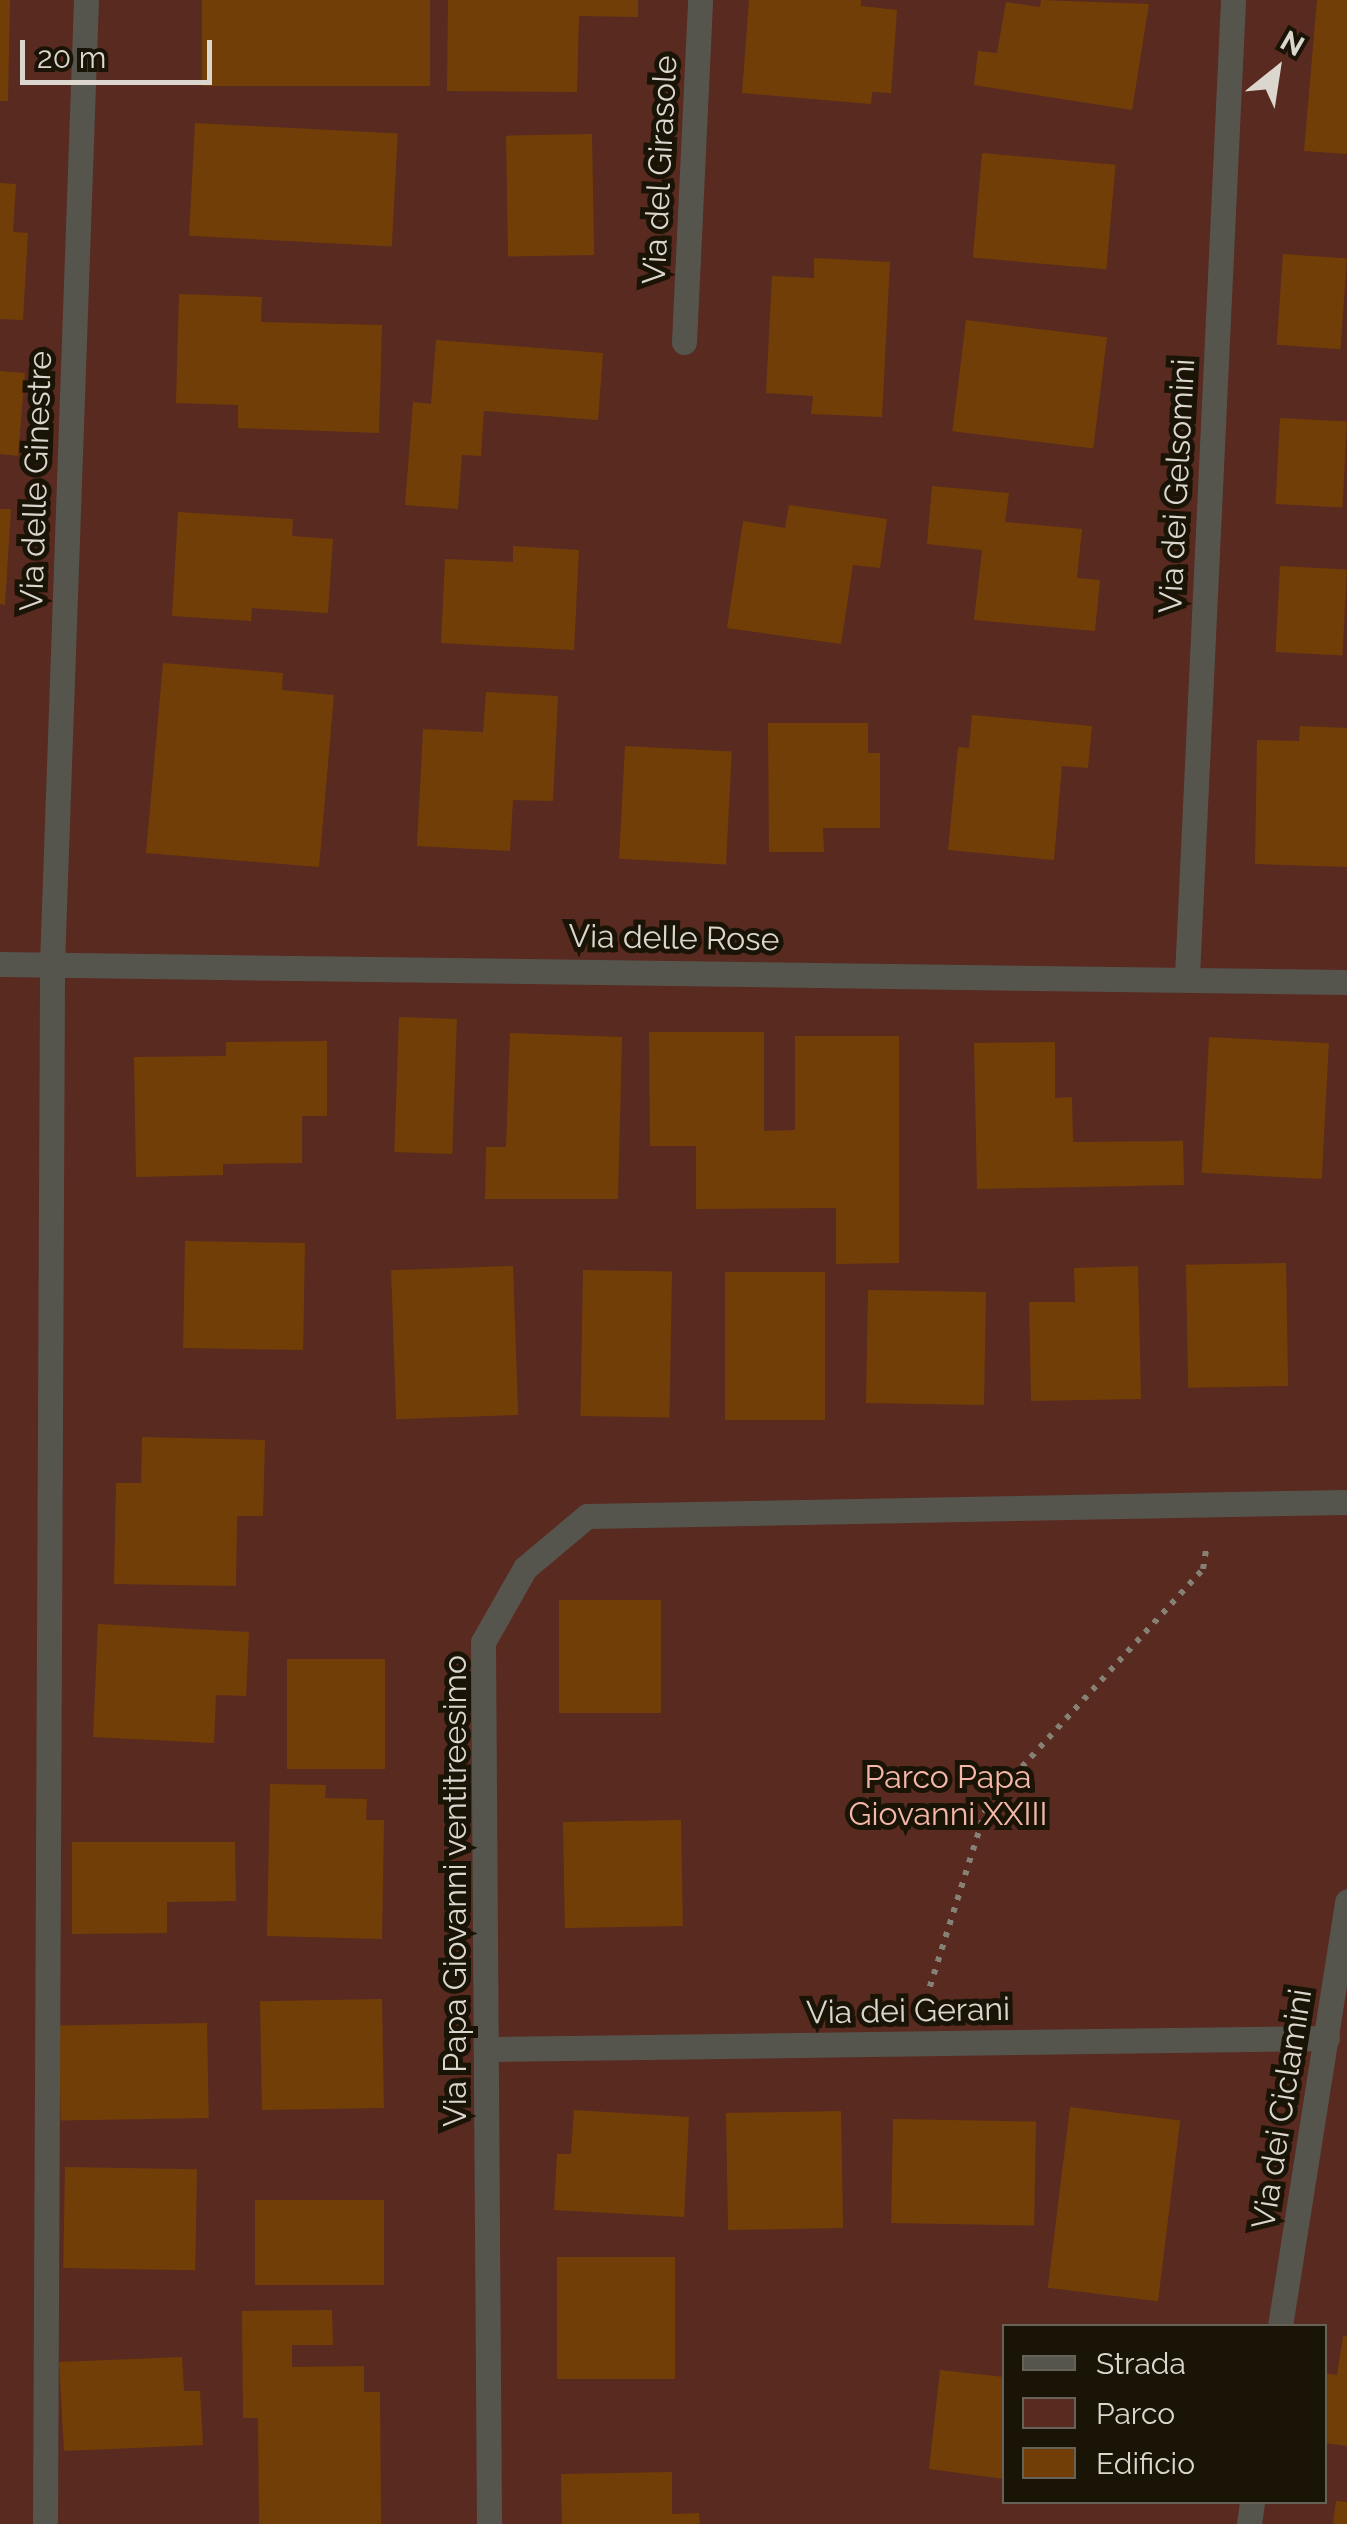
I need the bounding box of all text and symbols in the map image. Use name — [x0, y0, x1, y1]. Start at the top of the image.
scale bar — [25, 20, 218, 82]
north arrow — [1227, 20, 1327, 120]
text: N — [1275, 24, 1310, 63]
text: 20 m — [37, 40, 106, 75]
street label: Via del Girasole — [635, 54, 685, 286]
street label: Via delle Ginestre — [12, 350, 60, 612]
street label: Via dei Gelsomini — [1151, 358, 1203, 614]
street label: Via delle Rose — [568, 917, 780, 959]
street label: Via Papa Giovanni ventitreesimo — [436, 1654, 474, 2128]
park label: Parco Papa Giovanni XXIII — [848, 1759, 1048, 1834]
street label: Via dei Ciclamini — [1244, 1986, 1320, 2232]
street label: Via dei Gerani — [806, 1990, 1010, 2032]
legend — [1002, 2324, 1327, 2504]
text: Strada — [1096, 2346, 1186, 2381]
text: Parco — [1096, 2396, 1175, 2431]
text: Edificio — [1096, 2446, 1195, 2481]

